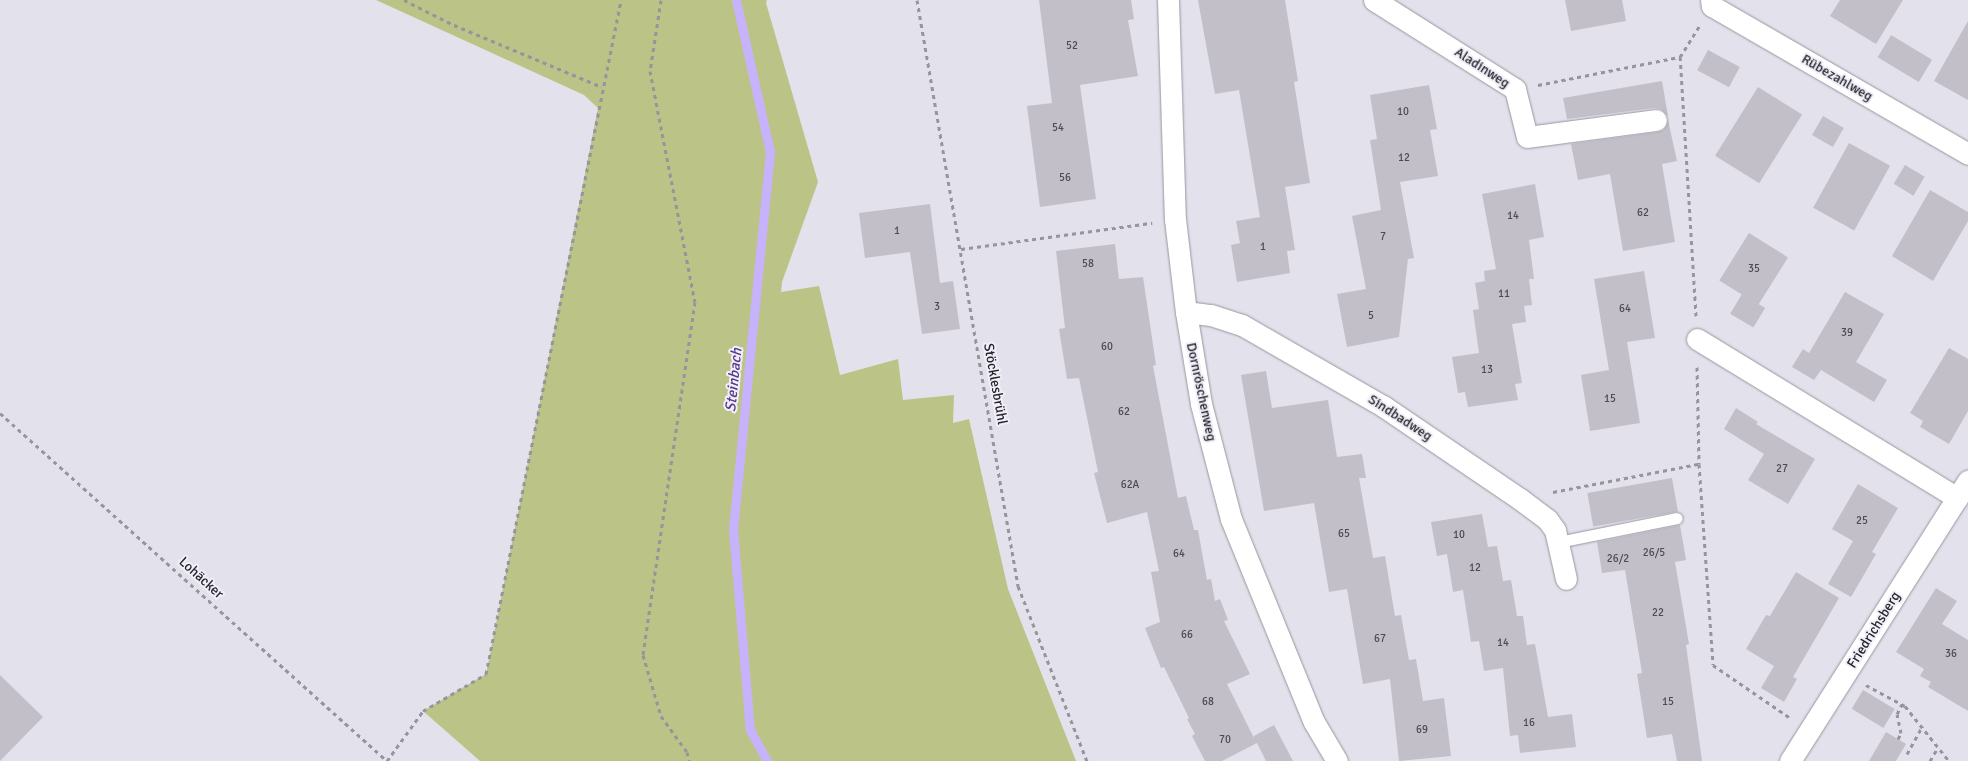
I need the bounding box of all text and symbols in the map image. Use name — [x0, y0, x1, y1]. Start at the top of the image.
house number: 52 — [1066, 39, 1078, 53]
street label: Aladinweg — [1451, 44, 1513, 92]
street label: Rübezahlweg — [1798, 51, 1876, 105]
house number: 10 — [1397, 105, 1409, 119]
house number: 54 — [1052, 121, 1064, 135]
house number: 12 — [1398, 151, 1410, 165]
house number: 56 — [1059, 171, 1071, 185]
house number: 62 — [1637, 206, 1649, 220]
house number: 14 — [1507, 209, 1519, 223]
house number: 1 — [894, 224, 900, 238]
house number: 7 — [1380, 230, 1386, 244]
house number: 1 — [1260, 240, 1266, 254]
house number: 58 — [1082, 257, 1094, 271]
house number: 35 — [1748, 262, 1760, 276]
house number: 11 — [1498, 287, 1510, 301]
house number: 3 — [934, 300, 940, 314]
house number: 64 — [1619, 302, 1631, 316]
house number: 5 — [1368, 309, 1374, 323]
house number: 39 — [1841, 326, 1853, 340]
house number: 60 — [1101, 340, 1113, 354]
street label: Dornröschenweg — [1182, 341, 1220, 443]
street label: Stöcklesbrühl — [980, 342, 1010, 426]
water label: Steinbach — [722, 347, 746, 413]
house number: 13 — [1481, 363, 1493, 377]
street label: Sindbadweg — [1365, 391, 1435, 445]
house number: 15 — [1604, 392, 1616, 406]
house number: 62 — [1118, 405, 1130, 419]
house number: 27 — [1776, 462, 1788, 476]
house number: 62A — [1121, 478, 1139, 492]
house number: 25 — [1856, 514, 1868, 528]
house number: 65 — [1338, 527, 1350, 541]
house number: 10 — [1453, 528, 1465, 542]
house number: 26/5 — [1643, 546, 1665, 560]
house number: 64 — [1173, 547, 1185, 561]
house number: 26/2 — [1607, 552, 1629, 566]
street label: Lohäcker — [175, 554, 227, 602]
house number: 12 — [1469, 561, 1481, 575]
street label: Friedrichsberg — [1844, 589, 1904, 671]
house number: 22 — [1652, 606, 1664, 620]
house number: 66 — [1181, 628, 1193, 642]
house number: 67 — [1374, 632, 1386, 646]
house number: 14 — [1497, 636, 1509, 650]
house number: 36 — [1945, 647, 1957, 661]
house number: 68 — [1202, 695, 1214, 709]
house number: 15 — [1662, 695, 1674, 709]
house number: 16 — [1523, 716, 1535, 730]
house number: 69 — [1416, 723, 1428, 737]
house number: 70 — [1219, 733, 1231, 747]

